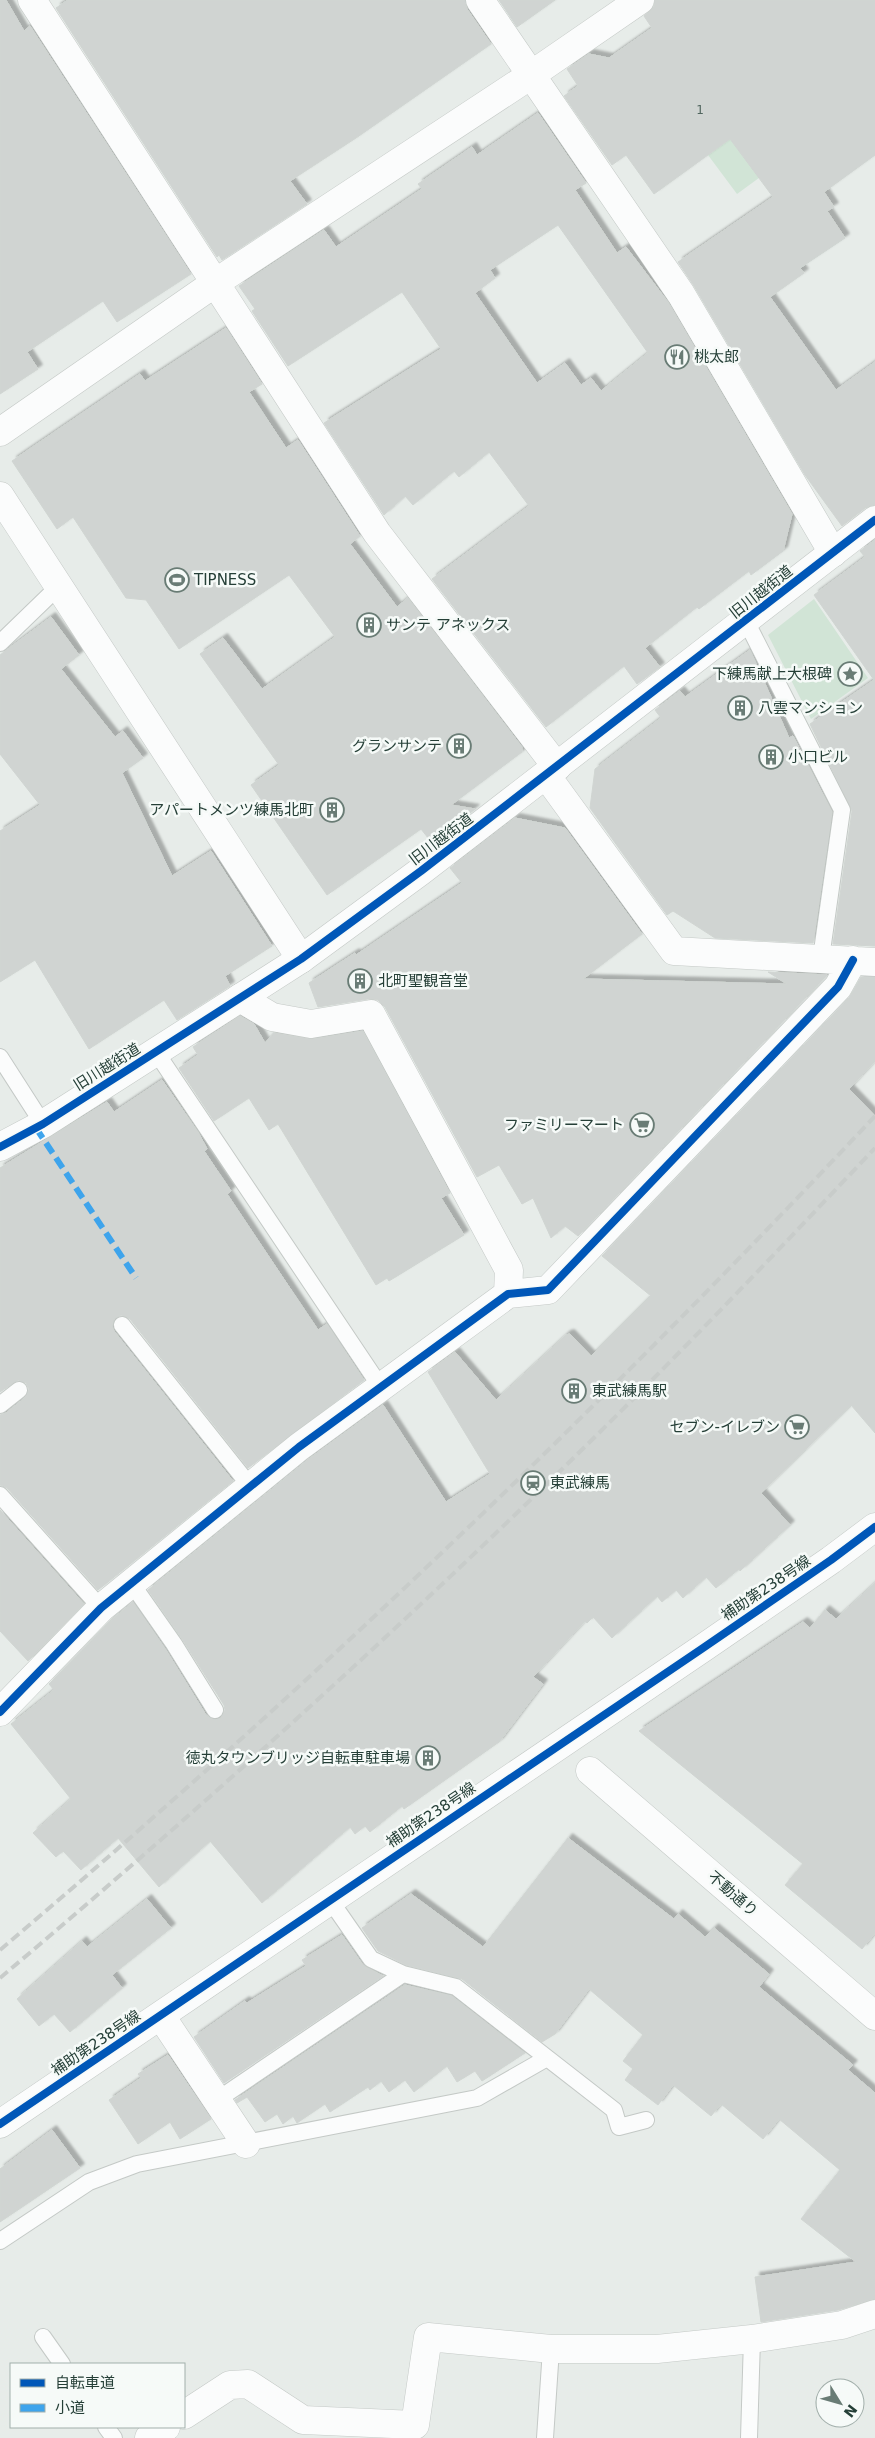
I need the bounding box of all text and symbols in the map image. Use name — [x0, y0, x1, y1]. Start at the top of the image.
house number: 1 — [696, 103, 704, 117]
restaurant icon: 桃太郎 — [664, 344, 690, 370]
place label: 桃太郎 — [694, 348, 739, 366]
street label: 旧川越街道 — [726, 562, 796, 622]
sports icon: TIPNESS — [164, 567, 190, 593]
place label: TIPNESS — [193, 571, 256, 589]
building icon: サンテ アネックス — [356, 612, 382, 638]
place label: サンテ アネックス — [386, 616, 510, 634]
place icon: 下練馬献上大根碑 — [837, 661, 863, 687]
place label: 下練馬献上大根碑 — [712, 665, 832, 683]
building icon: 八雲マンション — [727, 695, 753, 721]
place label: 八雲マンション — [758, 699, 863, 717]
building icon: グランサンテ — [446, 733, 472, 759]
place label: グランサンテ — [352, 737, 442, 755]
building icon: 小口ビル — [758, 744, 784, 770]
place label: 小口ビル — [788, 748, 848, 766]
building icon: アパートメンツ練馬北町 — [319, 797, 345, 823]
place label: アパートメンツ練馬北町 — [149, 801, 314, 819]
street label: 旧川越街道 — [406, 809, 476, 869]
building icon: 北町聖観音堂 — [347, 968, 373, 994]
place label: 北町聖観音堂 — [378, 972, 468, 990]
street label: 旧川越街道 — [70, 1039, 144, 1095]
supermarket icon: ファミリーマート — [629, 1112, 655, 1138]
place label: ファミリーマート — [504, 1116, 624, 1134]
building icon: 東武練馬駅 — [561, 1378, 587, 1404]
place label: 東武練馬駅 — [592, 1382, 667, 1400]
supermarket icon: セブン-イレブン — [784, 1414, 810, 1440]
place label: セブン-イレブン — [670, 1418, 780, 1436]
station icon: 東武練馬 — [520, 1470, 546, 1496]
place label: 東武練馬 — [550, 1474, 610, 1492]
street label: 補助第238号線 — [718, 1552, 814, 1624]
building icon: 徳丸タウンブリッジ自転車駐車場 — [415, 1745, 441, 1771]
place label: 徳丸タウンブリッジ自転車駐車場 — [185, 1749, 410, 1767]
street label: 補助第238号線 — [383, 1779, 479, 1851]
street label: 不動通り — [704, 1868, 762, 1920]
street label: 補助第238号線 — [48, 2007, 144, 2079]
legend — [10, 2363, 185, 2428]
text: 自転車道 — [55, 2374, 115, 2392]
north arrow — [815, 2378, 865, 2428]
text: 小道 — [55, 2399, 85, 2417]
text: N — [840, 2401, 860, 2420]

